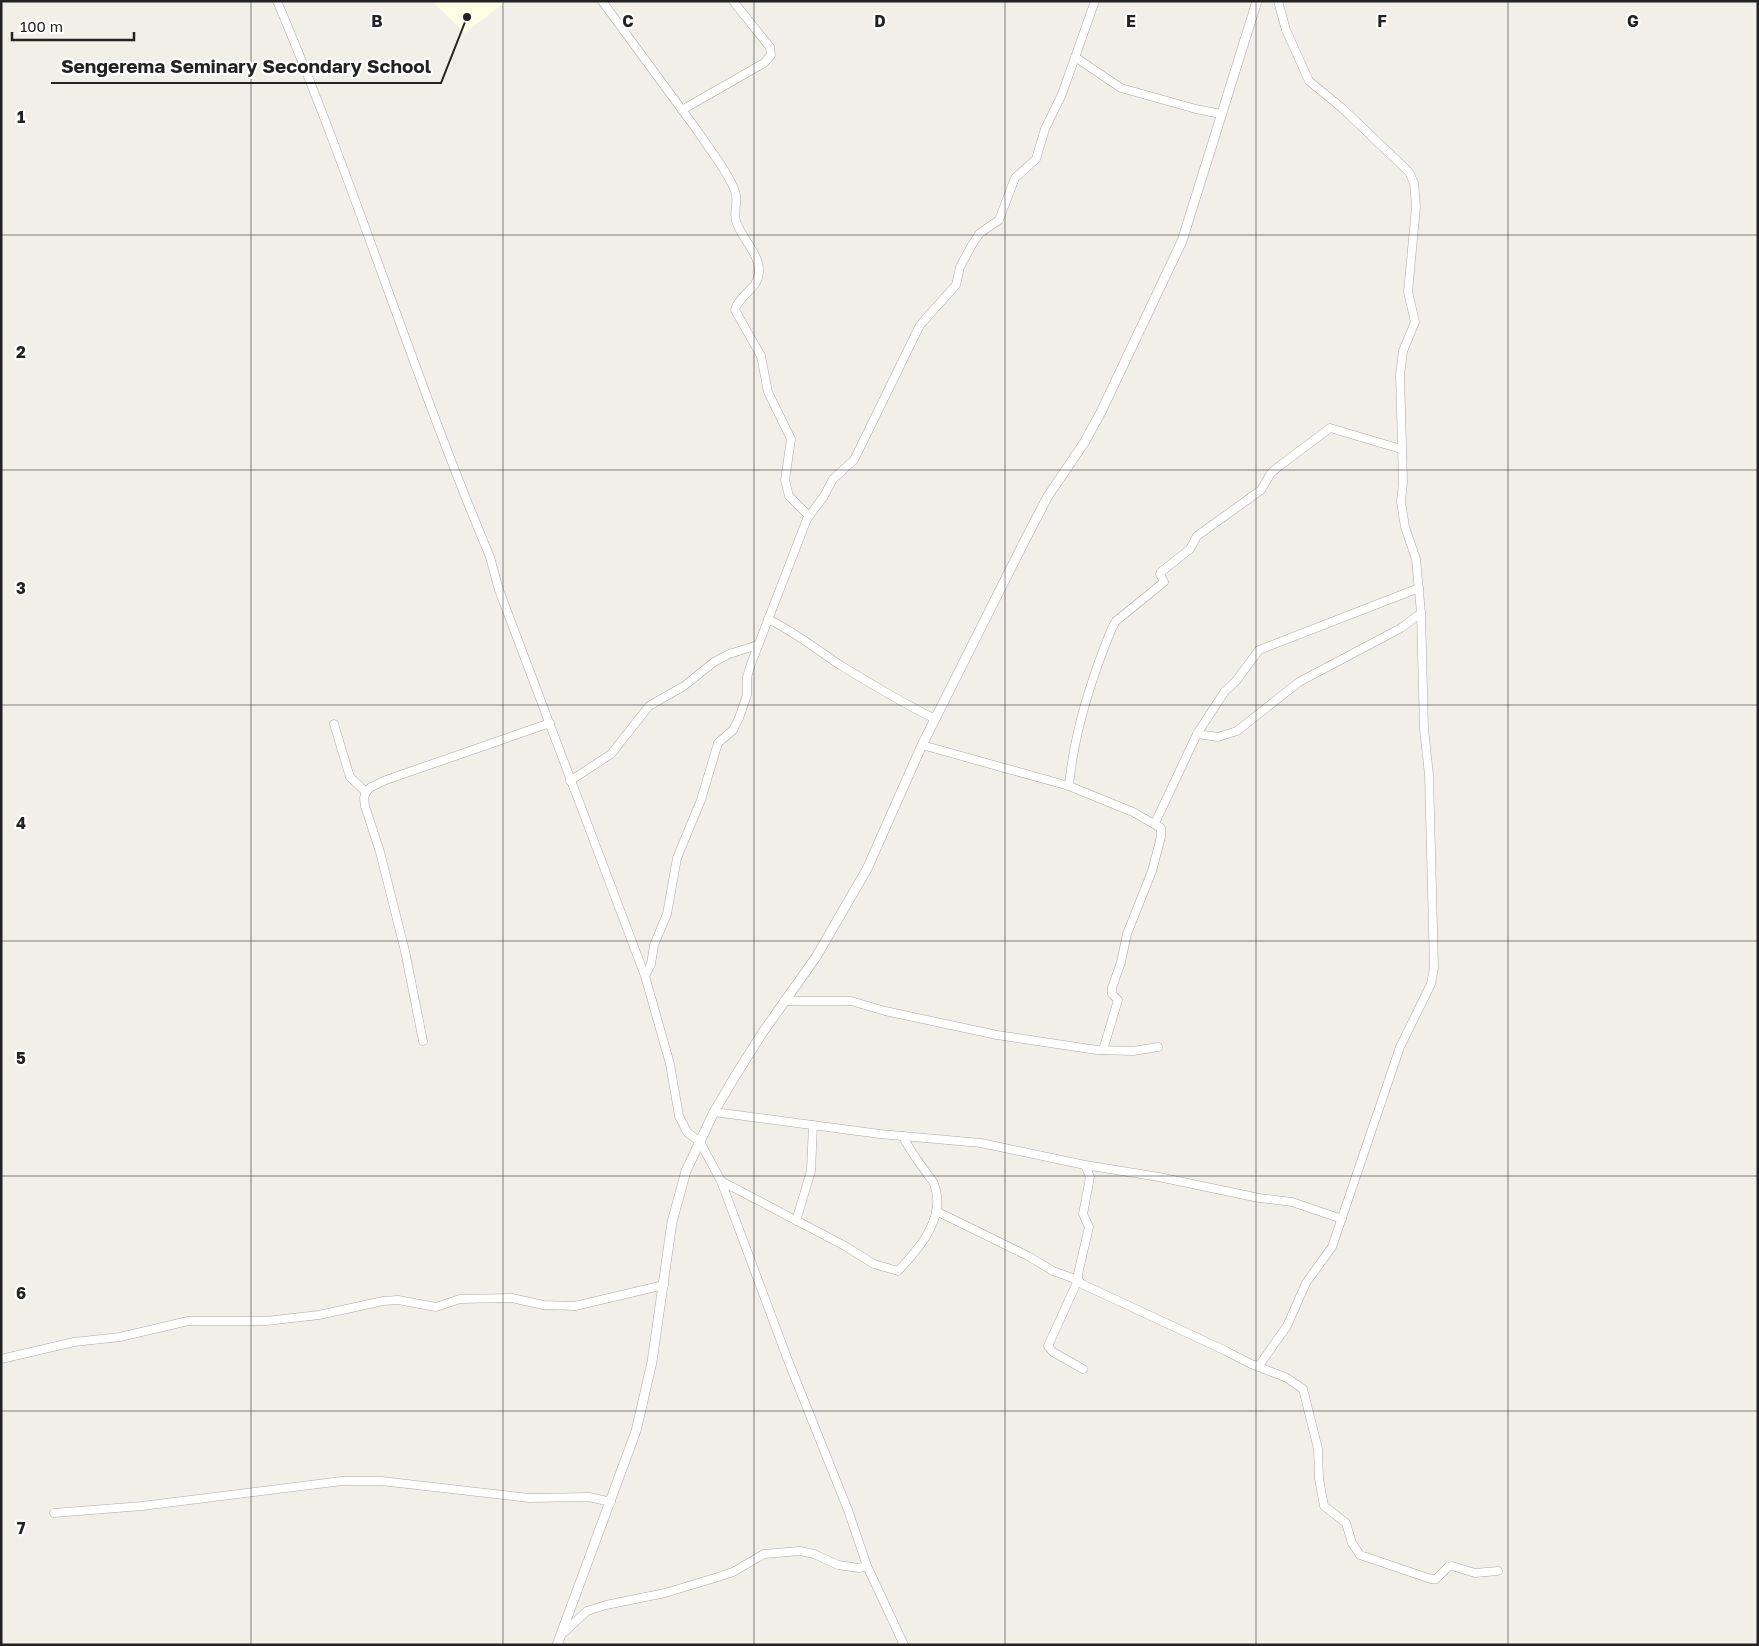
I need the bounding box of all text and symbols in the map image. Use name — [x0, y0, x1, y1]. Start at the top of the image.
scale bar — [12, 10, 135, 42]
text: B — [371, 11, 383, 31]
text: C — [622, 11, 634, 31]
text: D — [874, 11, 886, 31]
text: E — [1126, 11, 1136, 31]
text: F — [1377, 11, 1387, 31]
text: G — [1627, 11, 1639, 31]
text: 100 m — [20, 17, 63, 35]
callout: Sengerema Seminary Secondary School — [51, 49, 441, 83]
text: Sengerema Seminary Secondary School — [61, 54, 431, 77]
text: 1 — [17, 107, 25, 127]
text: 2 — [16, 342, 26, 362]
text: 3 — [16, 578, 26, 598]
text: 4 — [16, 813, 26, 833]
text: 5 — [16, 1048, 26, 1068]
text: 6 — [16, 1283, 26, 1303]
text: 7 — [17, 1518, 26, 1538]

